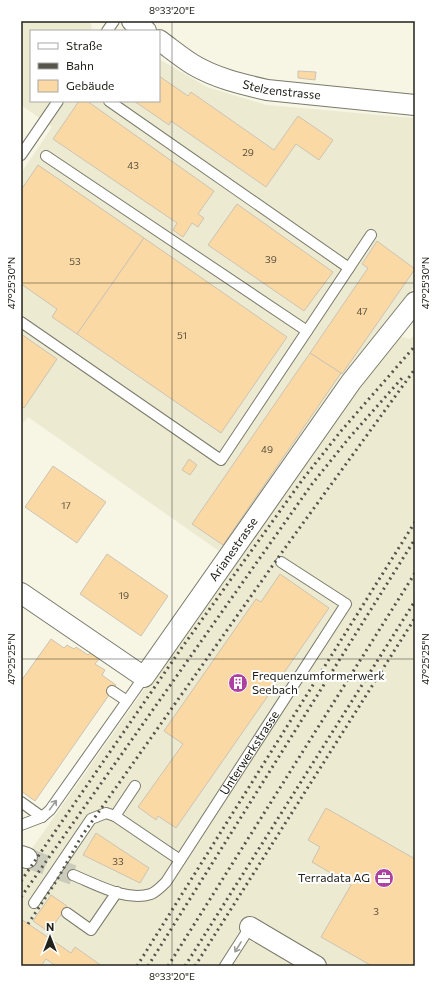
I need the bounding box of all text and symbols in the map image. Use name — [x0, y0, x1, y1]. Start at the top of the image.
text: 8°33'20"E — [149, 4, 195, 16]
legend — [30, 30, 160, 102]
text: Straße — [66, 38, 102, 52]
text: Bahn — [66, 58, 94, 72]
street label: Stelzenstrasse — [241, 76, 321, 101]
text: Gebäude — [66, 78, 114, 92]
house number: 29 — [242, 146, 254, 158]
house number: 43 — [127, 159, 139, 171]
house number: 39 — [265, 253, 277, 265]
house number: 53 — [69, 255, 81, 267]
text: 47°25'30"N — [5, 257, 17, 309]
text: 47°25'30"N — [419, 257, 431, 309]
house number: 47 — [356, 305, 368, 317]
house number: 51 — [177, 329, 187, 341]
house number: 49 — [261, 443, 273, 455]
house number: 17 — [61, 499, 71, 511]
street label: Arianestrasse — [206, 514, 260, 583]
house number: 19 — [119, 589, 129, 601]
text: 47°25'25"N — [5, 633, 17, 685]
text: 47°25'25"N — [419, 633, 431, 685]
place label: Frequenzumformerwerk Seebach — [252, 668, 385, 696]
building icon: Frequenzumformerwerk Seebach — [227, 672, 249, 694]
street label: Unterwerkstrasse — [216, 708, 281, 797]
one-way arrow — [49, 800, 57, 811]
house number: 33 — [112, 855, 124, 867]
office icon: Terradata AG — [373, 867, 395, 889]
place label: Terradata AG — [298, 870, 370, 884]
house number: 3 — [373, 905, 379, 917]
north arrow — [30, 917, 70, 957]
text: N — [46, 920, 54, 933]
one-way arrow — [233, 941, 241, 953]
text: 8°33'20"E — [149, 970, 195, 982]

